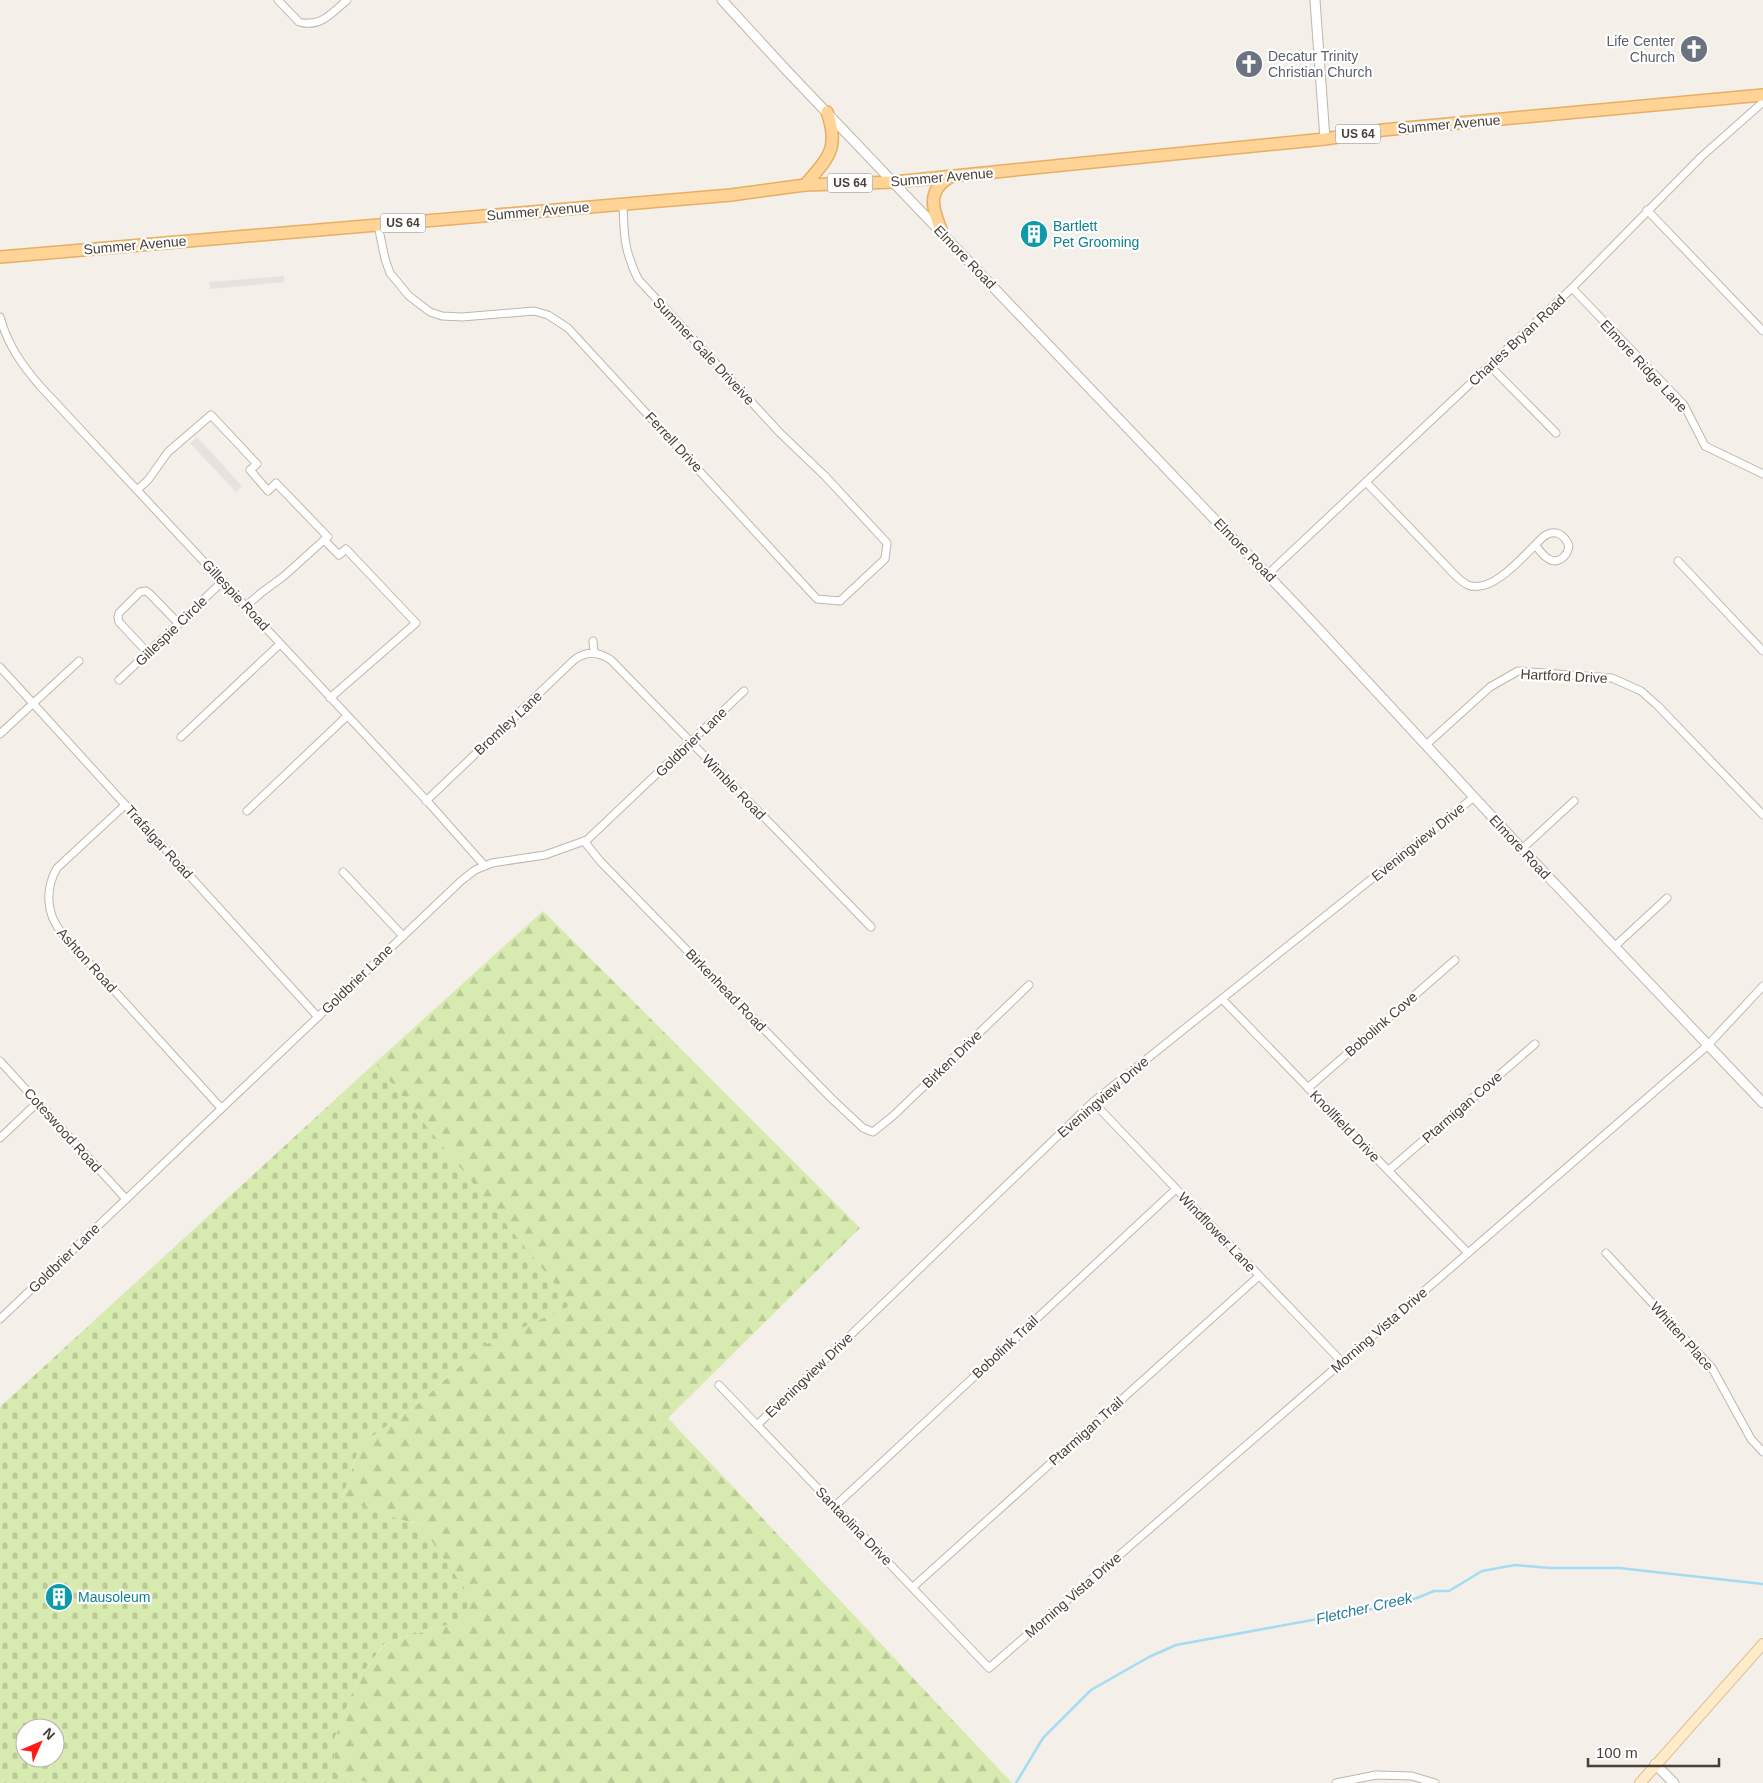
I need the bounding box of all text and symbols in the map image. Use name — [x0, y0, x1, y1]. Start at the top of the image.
place label: Life Center Church — [1607, 33, 1675, 65]
church icon: Life Center Church — [1679, 34, 1709, 64]
place label: Decatur Trinity Christian Church — [1268, 48, 1372, 80]
church icon: Decatur Trinity Christian Church — [1234, 49, 1264, 79]
street label: Summer Avenue — [1397, 112, 1501, 136]
road number: US 64 — [1336, 125, 1380, 144]
street label: Summer Avenue — [890, 165, 994, 189]
road number: US 64 — [828, 174, 872, 192]
street label: Summer Avenue — [486, 199, 590, 223]
road number: US 64 — [380, 214, 426, 232]
place label: Bartlett Pet Grooming — [1053, 218, 1139, 250]
building icon: Bartlett Pet Grooming — [1019, 219, 1049, 249]
street label: Elmore Road — [931, 222, 999, 292]
street label: Summer Avenue — [83, 233, 187, 257]
street label: Charles Bryan Road — [1465, 291, 1569, 389]
street label: Summer Gale Driveive — [650, 294, 758, 408]
street label: Elmore Ridge Lane — [1597, 317, 1691, 415]
street label: Ferrell Drive — [642, 409, 706, 475]
street label: Elmore Road — [1211, 515, 1279, 585]
street label: Gillespie Road — [199, 556, 273, 634]
street label: Gillespie Circle — [132, 593, 210, 669]
street label: Hartford Drive — [1520, 666, 1608, 686]
street label: Bromley Lane — [471, 688, 545, 758]
street label: Goldbrier Lane — [652, 704, 730, 780]
street label: Wimble Road — [699, 751, 769, 823]
street label: Eveningview Drive — [1368, 799, 1468, 884]
street label: Trafalgar Road — [122, 802, 196, 882]
street label: Elmore Road — [1486, 812, 1554, 882]
street label: Ashton Road — [54, 925, 120, 995]
street label: Goldbrier Lane — [318, 941, 396, 1017]
street label: Birkenhead Road — [683, 946, 769, 1034]
street label: Bobolink Cove — [1342, 988, 1420, 1060]
street label: Birken Drive — [919, 1027, 985, 1091]
street label: Eveningview Drive — [1054, 1053, 1152, 1141]
street label: Ptarmigan Cove — [1419, 1068, 1505, 1146]
street label: Coteswood Road — [21, 1085, 105, 1175]
street label: Knollfield Drive — [1307, 1087, 1383, 1165]
street label: Windflower Lane — [1175, 1189, 1259, 1275]
street label: Goldbrier Lane — [25, 1220, 103, 1296]
street label: Morning Vista Drive — [1328, 1284, 1430, 1376]
street label: Whitten Place — [1647, 1299, 1717, 1374]
street label: Bobolink Trail — [969, 1312, 1041, 1382]
street label: Eveningview Drive — [762, 1329, 856, 1421]
street label: Ptarmigan Trail — [1046, 1394, 1126, 1468]
street label: Santaolina Drive — [813, 1483, 896, 1569]
street label: Morning Vista Drive — [1022, 1549, 1124, 1641]
building icon: Mausoleum — [44, 1582, 74, 1612]
water label: Fletcher Creek — [1314, 1588, 1415, 1627]
place label: Mausoleum — [78, 1589, 150, 1605]
north arrow — [15, 1718, 65, 1768]
text: N — [40, 1725, 58, 1743]
scale bar — [1588, 1736, 1719, 1768]
text: 100 m — [1596, 1744, 1638, 1761]

